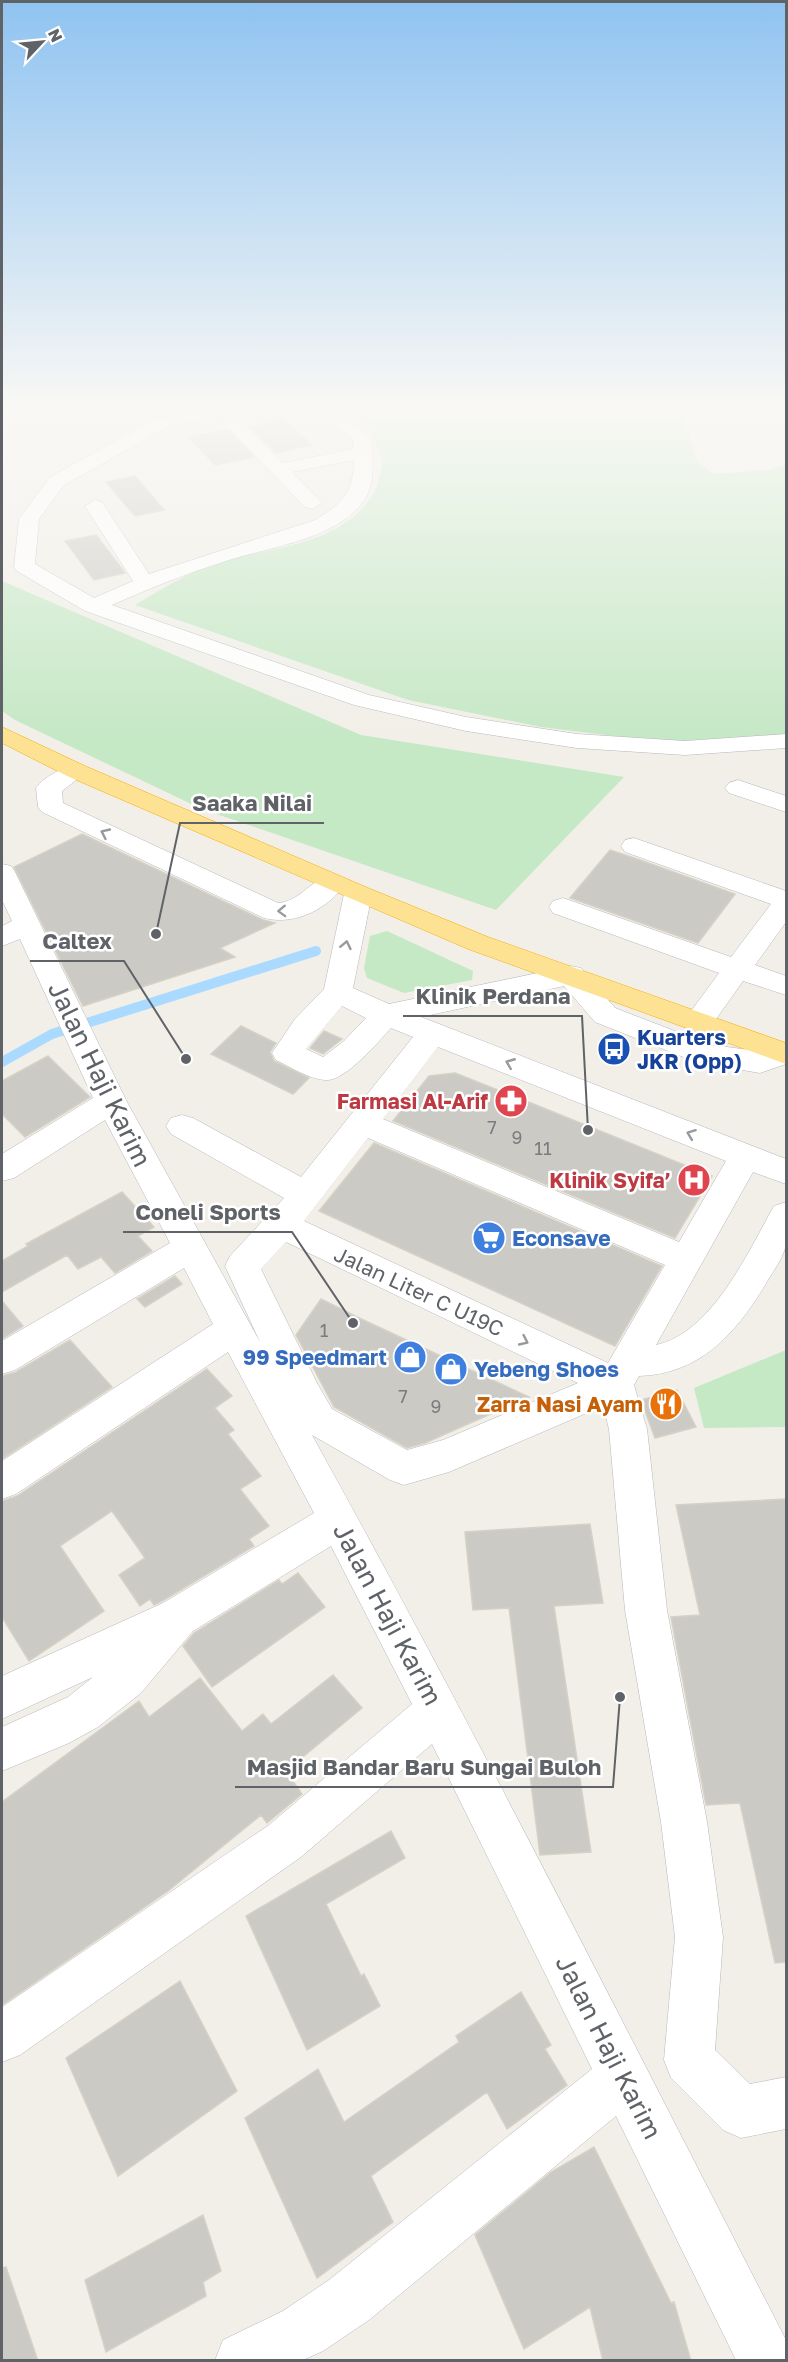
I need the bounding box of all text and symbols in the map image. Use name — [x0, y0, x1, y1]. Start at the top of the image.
north arrow — [12, 12, 72, 72]
text: N — [44, 26, 67, 45]
callout: Saaka Nilai — [180, 783, 324, 823]
text: Saaka Nilai — [192, 789, 312, 816]
one-way arrow — [101, 828, 112, 840]
one-way arrow — [278, 904, 287, 917]
callout: Caltex — [30, 921, 124, 961]
text: Caltex — [42, 927, 112, 954]
one-way arrow — [339, 941, 352, 951]
street label: Jalan Haji Karim — [42, 976, 158, 1172]
callout: Klinik Perdana — [403, 976, 582, 1016]
text: Klinik Perdana — [416, 982, 570, 1009]
place label: Kuarters JKR (Opp) — [637, 1024, 742, 1074]
bus stop icon: Kuarters JKR (Opp) — [596, 1031, 632, 1067]
one-way arrow — [505, 1058, 515, 1071]
pharmacy icon: Farmasi Al-Arif — [493, 1083, 529, 1119]
place label: Farmasi Al-Arif — [337, 1088, 488, 1114]
house number: 7 — [487, 1116, 497, 1138]
house number: 9 — [512, 1126, 522, 1148]
one-way arrow — [686, 1129, 697, 1142]
house number: 11 — [534, 1137, 552, 1159]
hospital icon: Klinik Syifa’ — [676, 1162, 712, 1198]
place label: Klinik Syifa’ — [549, 1167, 671, 1193]
callout: Coneli Sports — [123, 1192, 292, 1232]
text: Coneli Sports — [135, 1198, 281, 1225]
supermarket icon: Econsave — [471, 1220, 507, 1256]
place label: Econsave — [512, 1225, 611, 1251]
street label: Jalan Liter C U19C — [330, 1240, 508, 1342]
house number: 1 — [320, 1319, 329, 1341]
one-way arrow — [518, 1334, 529, 1345]
shop icon: 99 Speedmart — [392, 1339, 428, 1375]
place label: 99 Speedmart — [243, 1344, 387, 1370]
shop icon: Yebeng Shoes — [433, 1351, 469, 1387]
place label: Yebeng Shoes — [474, 1356, 619, 1382]
house number: 7 — [398, 1385, 408, 1407]
restaurant icon: Zarra Nasi Ayam — [648, 1386, 684, 1422]
place label: Zarra Nasi Ayam — [477, 1391, 643, 1417]
house number: 9 — [431, 1395, 441, 1417]
street label: Jalan Haji Karim — [327, 1518, 449, 1710]
callout: Masjid Bandar Baru Sungai Buloh — [235, 1747, 613, 1787]
text: Masjid Bandar Baru Sungai Buloh — [247, 1753, 601, 1780]
street label: Jalan Haji Karim — [549, 1950, 669, 2144]

